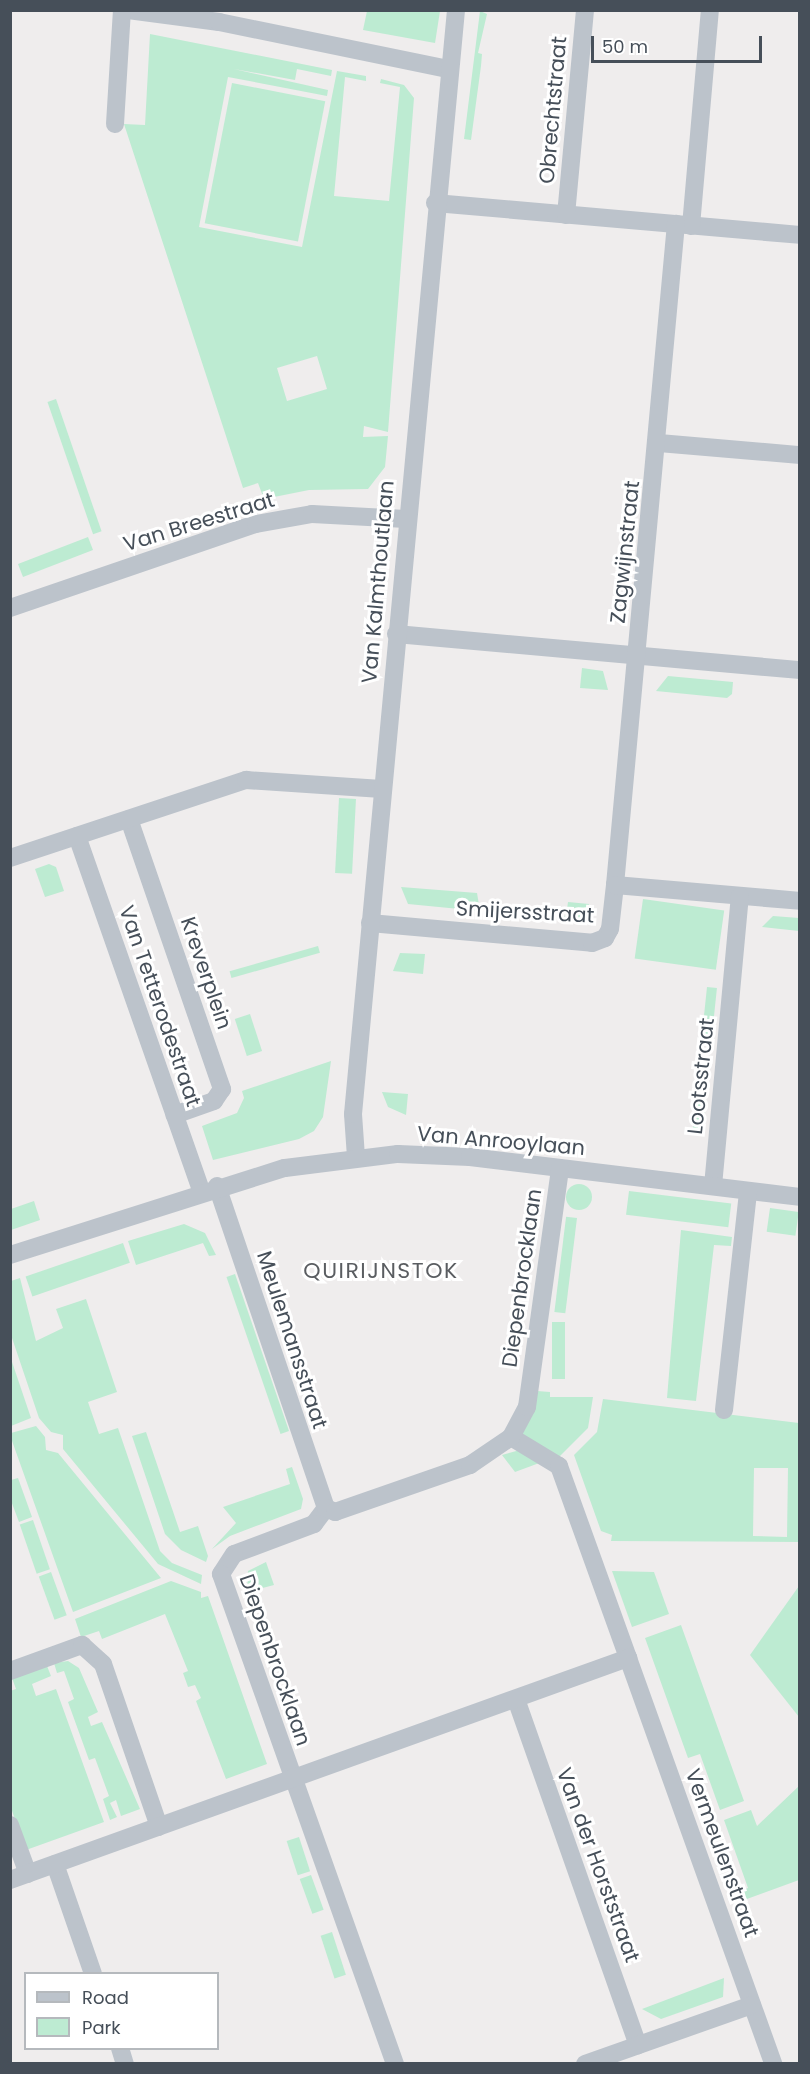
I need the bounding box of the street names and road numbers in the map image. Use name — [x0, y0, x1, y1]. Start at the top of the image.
street label: Obrechtstraat — [534, 35, 572, 185]
street label: Van Kalmthoutlaan — [357, 479, 399, 685]
street label: Zagwijnstraat — [605, 479, 645, 625]
street label: Van Breestraat — [120, 487, 278, 557]
street label: Smijersstraat — [455, 896, 595, 928]
street label: Van Tetterodestraat — [114, 902, 206, 1110]
street label: Kreverplein — [175, 914, 237, 1032]
street label: Lootsstraat — [682, 1016, 720, 1136]
street label: Van Anrooylaan — [416, 1121, 586, 1161]
street label: Diepenbrocklaan — [497, 1187, 547, 1369]
street label: Meulemansstraat — [251, 1248, 333, 1432]
street label: Diepenbrocklaan — [234, 1571, 316, 1749]
street label: Van der Horststraat — [551, 1764, 645, 1966]
street label: Vermeulenstraat — [680, 1765, 764, 1941]

